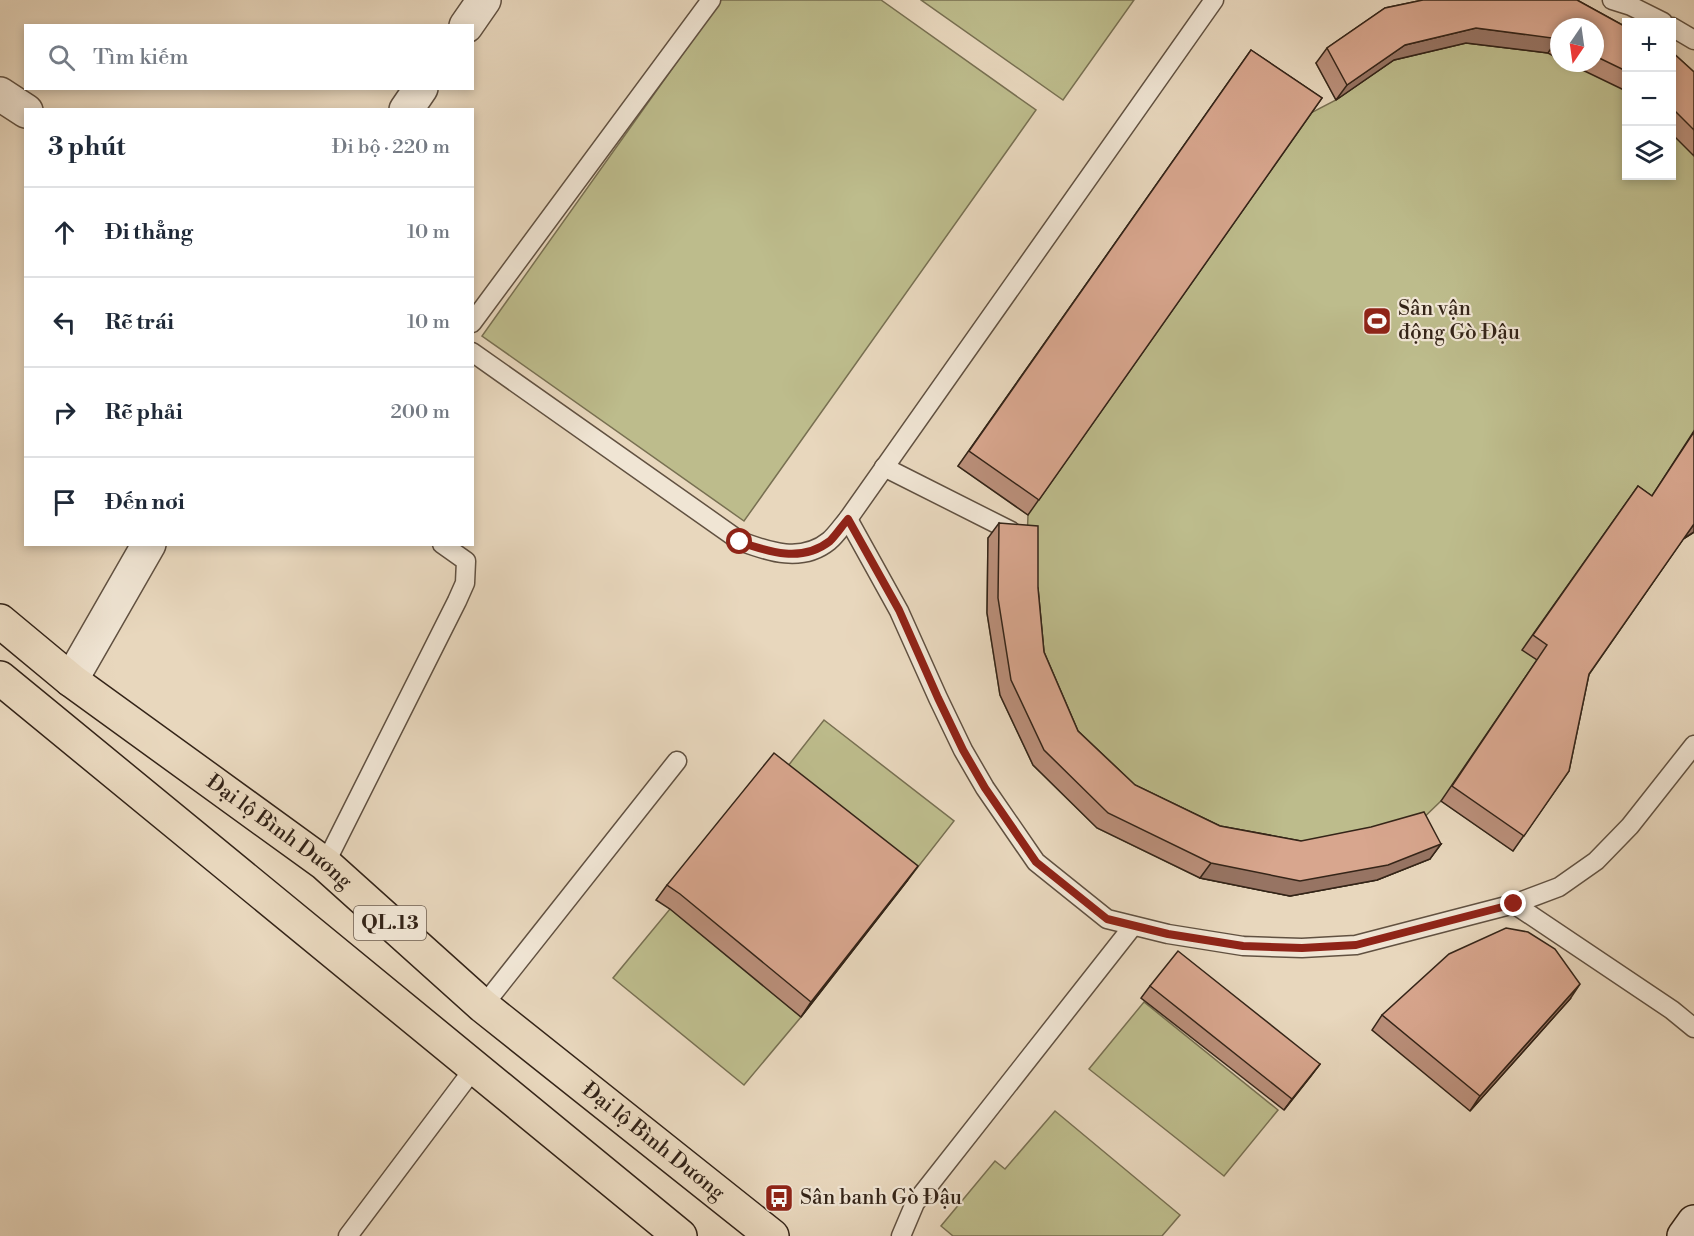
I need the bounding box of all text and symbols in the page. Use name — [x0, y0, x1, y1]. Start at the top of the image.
north arrow — [1550, 18, 1604, 72]
map controls — [1622, 18, 1676, 180]
button: + — [1622, 18, 1676, 72]
search box — [24, 24, 474, 90]
icon: search — [45, 41, 78, 74]
text: Tìm kiếm — [93, 44, 189, 71]
button: − — [1622, 72, 1676, 126]
button: layers — [1622, 126, 1676, 180]
text: 3 phút — [48, 131, 126, 163]
text: Đi bộ · 220 m — [332, 135, 450, 160]
icon: ahead — [48, 216, 81, 249]
text: Đi thẳng — [105, 219, 193, 246]
text: 10 m — [407, 220, 450, 245]
place label: Sân vận động Gò Đậu — [1398, 296, 1520, 346]
sports icon: Sân vận động Gò Đậu — [1361, 305, 1393, 337]
icon: left — [48, 306, 81, 339]
text: Rẽ trái — [105, 309, 174, 336]
text: 10 m — [407, 310, 450, 335]
icon: right — [48, 396, 81, 429]
text: Rẽ phải — [105, 399, 183, 426]
text: 200 m — [390, 400, 450, 425]
icon: arrive — [48, 486, 81, 519]
text: Đến nơi — [105, 489, 185, 516]
route start — [726, 528, 752, 554]
street label: Đại lộ Bình Dương — [201, 769, 357, 895]
route end — [1500, 890, 1526, 916]
road number: QL.13 — [354, 906, 426, 940]
street label: Đại lộ Bình Dương — [577, 1077, 730, 1206]
bus stop icon: Sân banh Gò Đậu — [763, 1182, 795, 1214]
place label: Sân banh Gò Đậu — [800, 1185, 962, 1211]

